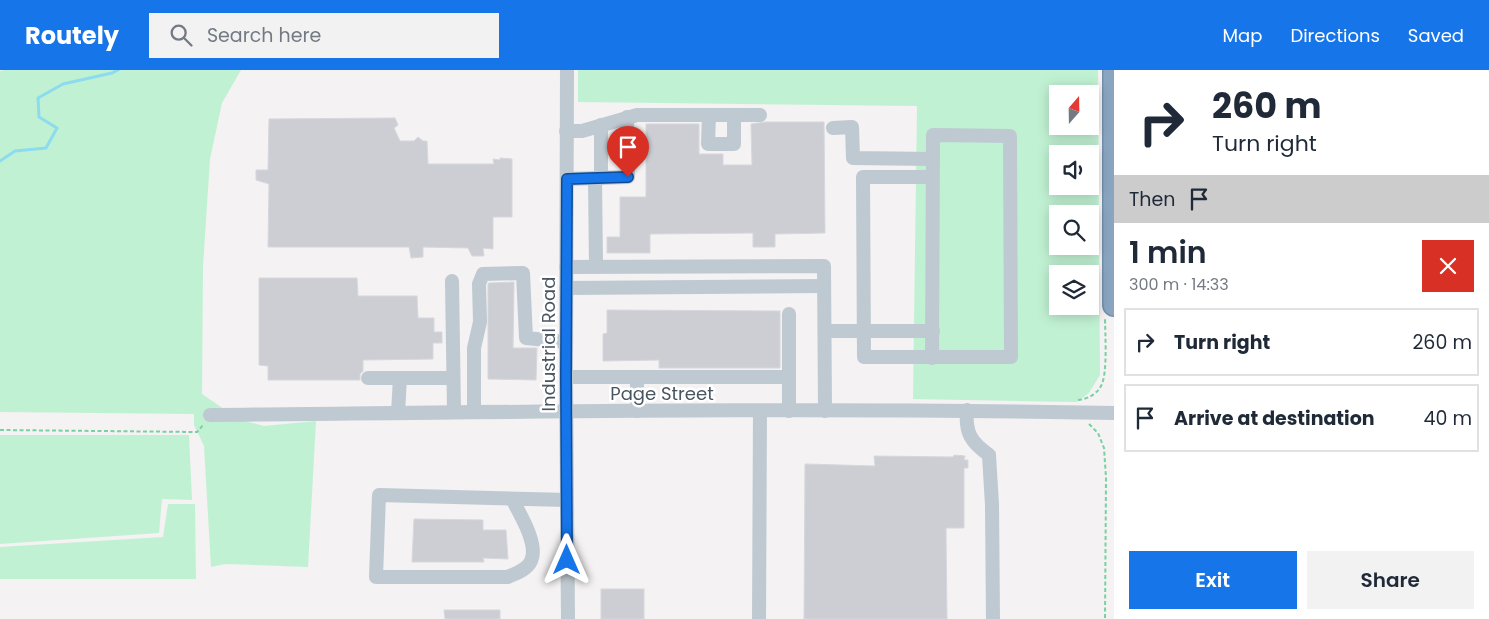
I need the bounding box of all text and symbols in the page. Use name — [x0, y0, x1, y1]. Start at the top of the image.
search box — [149, 13, 499, 58]
text: Routely — [25, 19, 119, 52]
icon: search — [167, 21, 195, 49]
text: Search here — [207, 22, 321, 49]
text: Map — [1223, 23, 1262, 48]
text: Directions — [1290, 23, 1380, 48]
text: Saved — [1408, 23, 1464, 48]
text: 260 m — [1212, 81, 1322, 130]
north arrow — [1049, 85, 1099, 135]
map controls — [1049, 85, 1099, 315]
icon: right — [1129, 90, 1194, 155]
pin — [607, 126, 649, 177]
text: Turn right — [1212, 128, 1317, 159]
icon: arrive — [614, 133, 642, 161]
button: sound — [1049, 145, 1099, 195]
icon: arrive — [1185, 185, 1213, 213]
text: Then — [1129, 186, 1175, 213]
button: search — [1049, 205, 1099, 255]
text: 1 min — [1129, 231, 1207, 274]
button: close — [1422, 240, 1474, 292]
button: layers — [1049, 265, 1099, 315]
text: 300 m · 14:33 — [1129, 273, 1229, 296]
street label: Industrial Road — [536, 277, 561, 411]
icon: right — [1131, 328, 1159, 356]
text: Turn right — [1174, 329, 1270, 356]
text: 260 m — [1412, 329, 1472, 356]
street label: Page Street — [610, 381, 714, 406]
icon: arrive — [1131, 404, 1159, 432]
text: Arrive at destination — [1174, 405, 1375, 432]
text: 40 m — [1423, 405, 1472, 432]
position arrow — [540, 533, 592, 585]
button: Exit — [1129, 551, 1297, 609]
button: Share — [1307, 551, 1474, 609]

